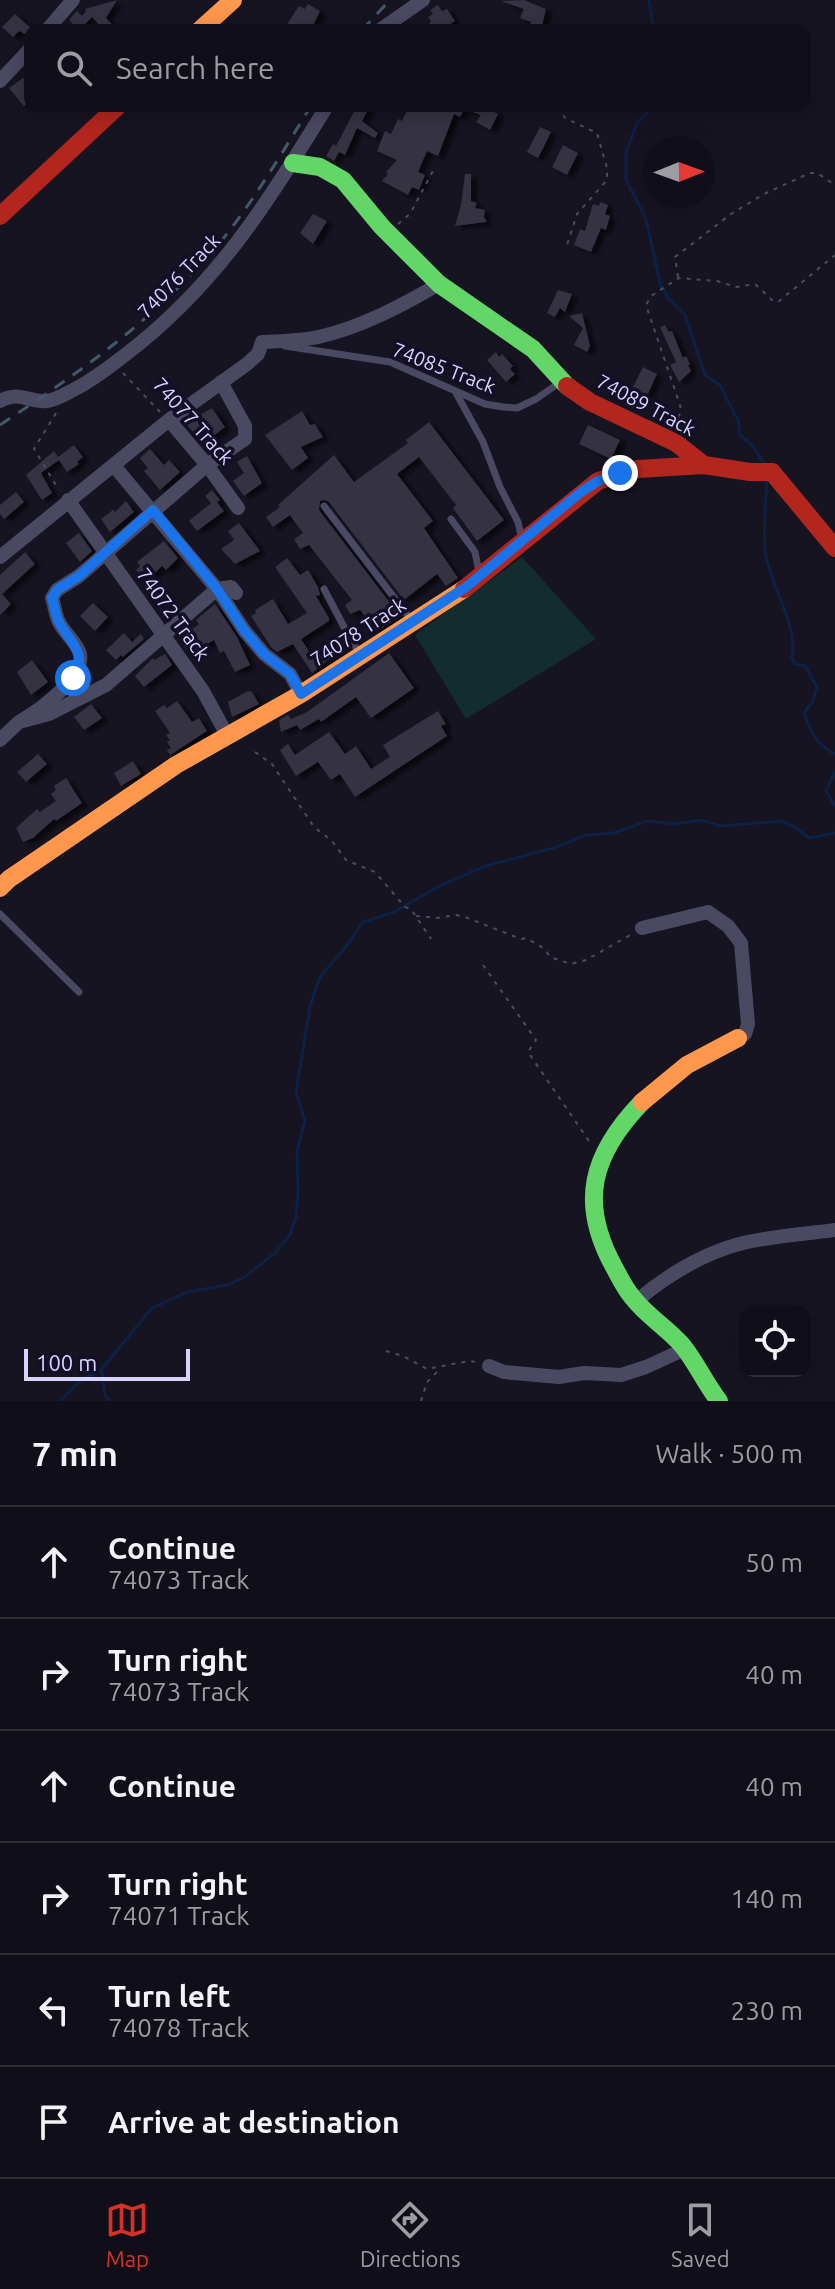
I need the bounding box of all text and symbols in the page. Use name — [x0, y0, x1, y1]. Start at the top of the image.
search box — [24, 24, 811, 112]
icon: search — [52, 46, 96, 90]
text: Search here — [116, 51, 275, 85]
north arrow — [643, 136, 715, 208]
street label: 74076 Track — [133, 229, 225, 323]
street label: 74085 Track — [389, 337, 499, 398]
street label: 74089 Track — [593, 369, 700, 440]
street label: 74077 Track — [148, 373, 238, 469]
route end — [602, 455, 638, 491]
street label: 74072 Track — [132, 563, 215, 664]
street label: 74078 Track — [306, 592, 410, 671]
route start — [55, 660, 91, 696]
map controls — [739, 1305, 811, 1377]
button: locate — [739, 1305, 811, 1377]
scale bar — [24, 1345, 190, 1381]
text: 100 m — [36, 1350, 97, 1375]
text: 7 min — [32, 1434, 118, 1472]
text: Walk · 500 m — [655, 1439, 803, 1468]
text: Continue — [108, 1531, 236, 1565]
icon: ahead — [32, 1540, 76, 1584]
text: 50 m — [745, 1548, 803, 1577]
text: 74073 Track — [108, 1565, 249, 1594]
text: Turn right — [108, 1643, 248, 1677]
icon: right — [32, 1652, 76, 1696]
text: 40 m — [745, 1660, 803, 1689]
text: 74073 Track — [108, 1677, 249, 1706]
icon: ahead — [32, 1764, 76, 1808]
text: Continue — [108, 1769, 236, 1803]
text: 40 m — [745, 1772, 803, 1801]
text: Turn right — [108, 1867, 248, 1901]
icon: right — [32, 1876, 76, 1920]
text: 140 m — [731, 1884, 803, 1913]
text: 74071 Track — [108, 1901, 249, 1930]
text: Turn left — [108, 1979, 230, 2013]
icon: left — [32, 1988, 76, 2032]
text: 230 m — [731, 1996, 803, 2025]
text: 74078 Track — [108, 2013, 249, 2042]
icon: arrive — [32, 2100, 76, 2144]
text: Arrive at destination — [108, 2105, 400, 2139]
tab: Map — [105, 2198, 149, 2271]
tab: Directions — [360, 2198, 460, 2271]
tab: Saved — [671, 2198, 730, 2271]

